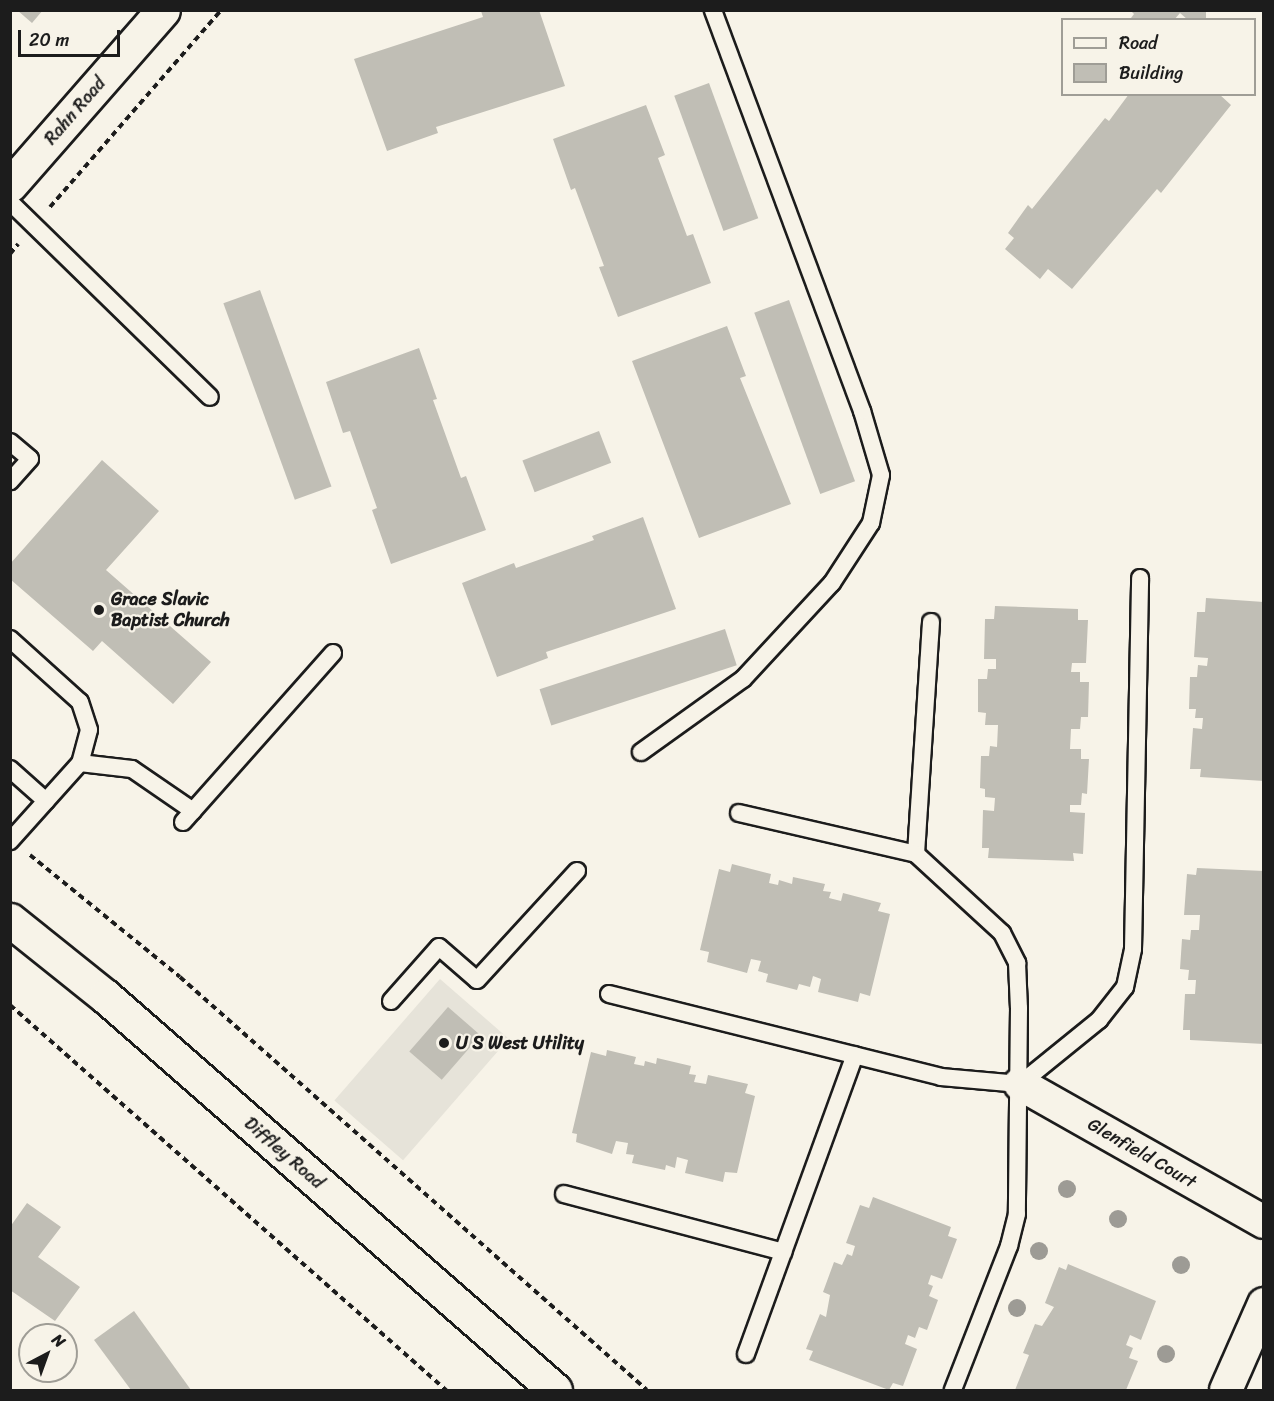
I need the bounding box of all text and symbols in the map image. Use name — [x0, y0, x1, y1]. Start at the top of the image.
scale bar — [21, 18, 123, 56]
legend — [1061, 18, 1256, 96]
text: 20 m — [29, 24, 69, 56]
text: Road — [1119, 27, 1158, 59]
text: Building — [1119, 57, 1183, 89]
street label: Rahn Road — [40, 73, 110, 149]
place label: Grace Slavic Baptist Church — [111, 589, 230, 632]
marker: Grace Slavic Baptist Church — [92, 603, 106, 617]
place label: U S West Utility — [456, 1032, 584, 1054]
marker: U S West Utility — [437, 1036, 451, 1050]
street label: Diffley Road — [240, 1112, 328, 1194]
street label: Glenfield Court — [1084, 1113, 1200, 1193]
north arrow — [18, 1323, 78, 1383]
text: N — [45, 1326, 73, 1355]

